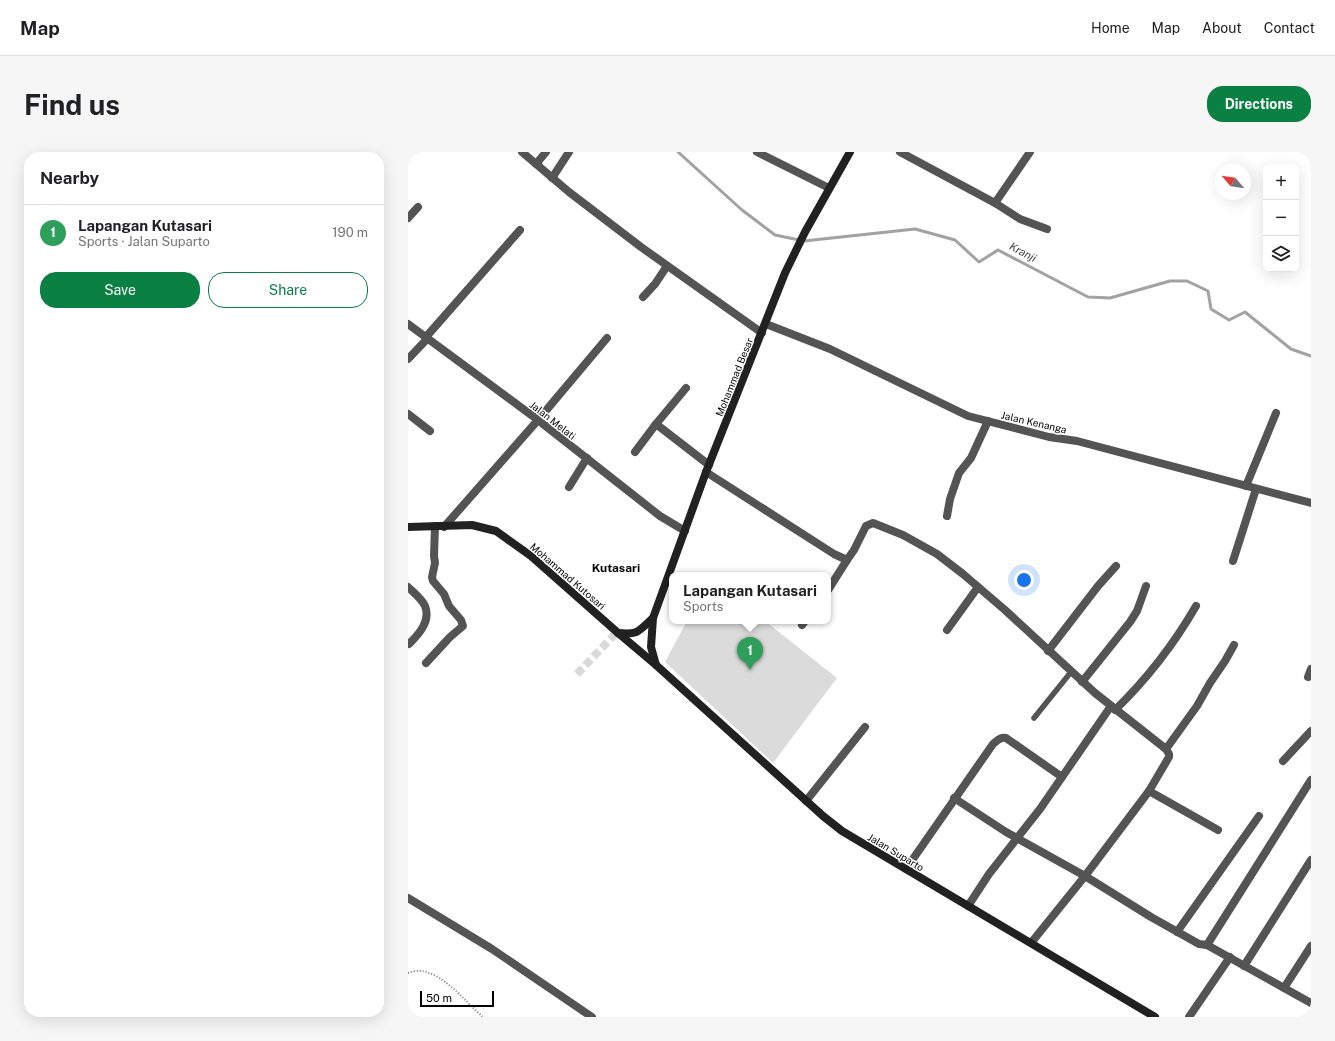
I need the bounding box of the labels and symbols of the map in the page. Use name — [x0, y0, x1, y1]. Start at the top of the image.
north arrow — [1215, 164, 1251, 200]
water label: Kranji — [1007, 240, 1039, 264]
street label: Mohammad Besar — [713, 336, 755, 418]
street label: Jalan Melati — [528, 398, 578, 442]
street label: Jalan Kenanga — [1000, 409, 1068, 435]
street label: Mohammad Kutosari — [528, 540, 608, 612]
district label: Kutasari — [592, 561, 640, 575]
your location — [1014, 570, 1034, 590]
pin: 1 — [737, 637, 763, 670]
street label: Jalan Suparto — [866, 831, 927, 874]
scale bar — [420, 989, 494, 1008]

